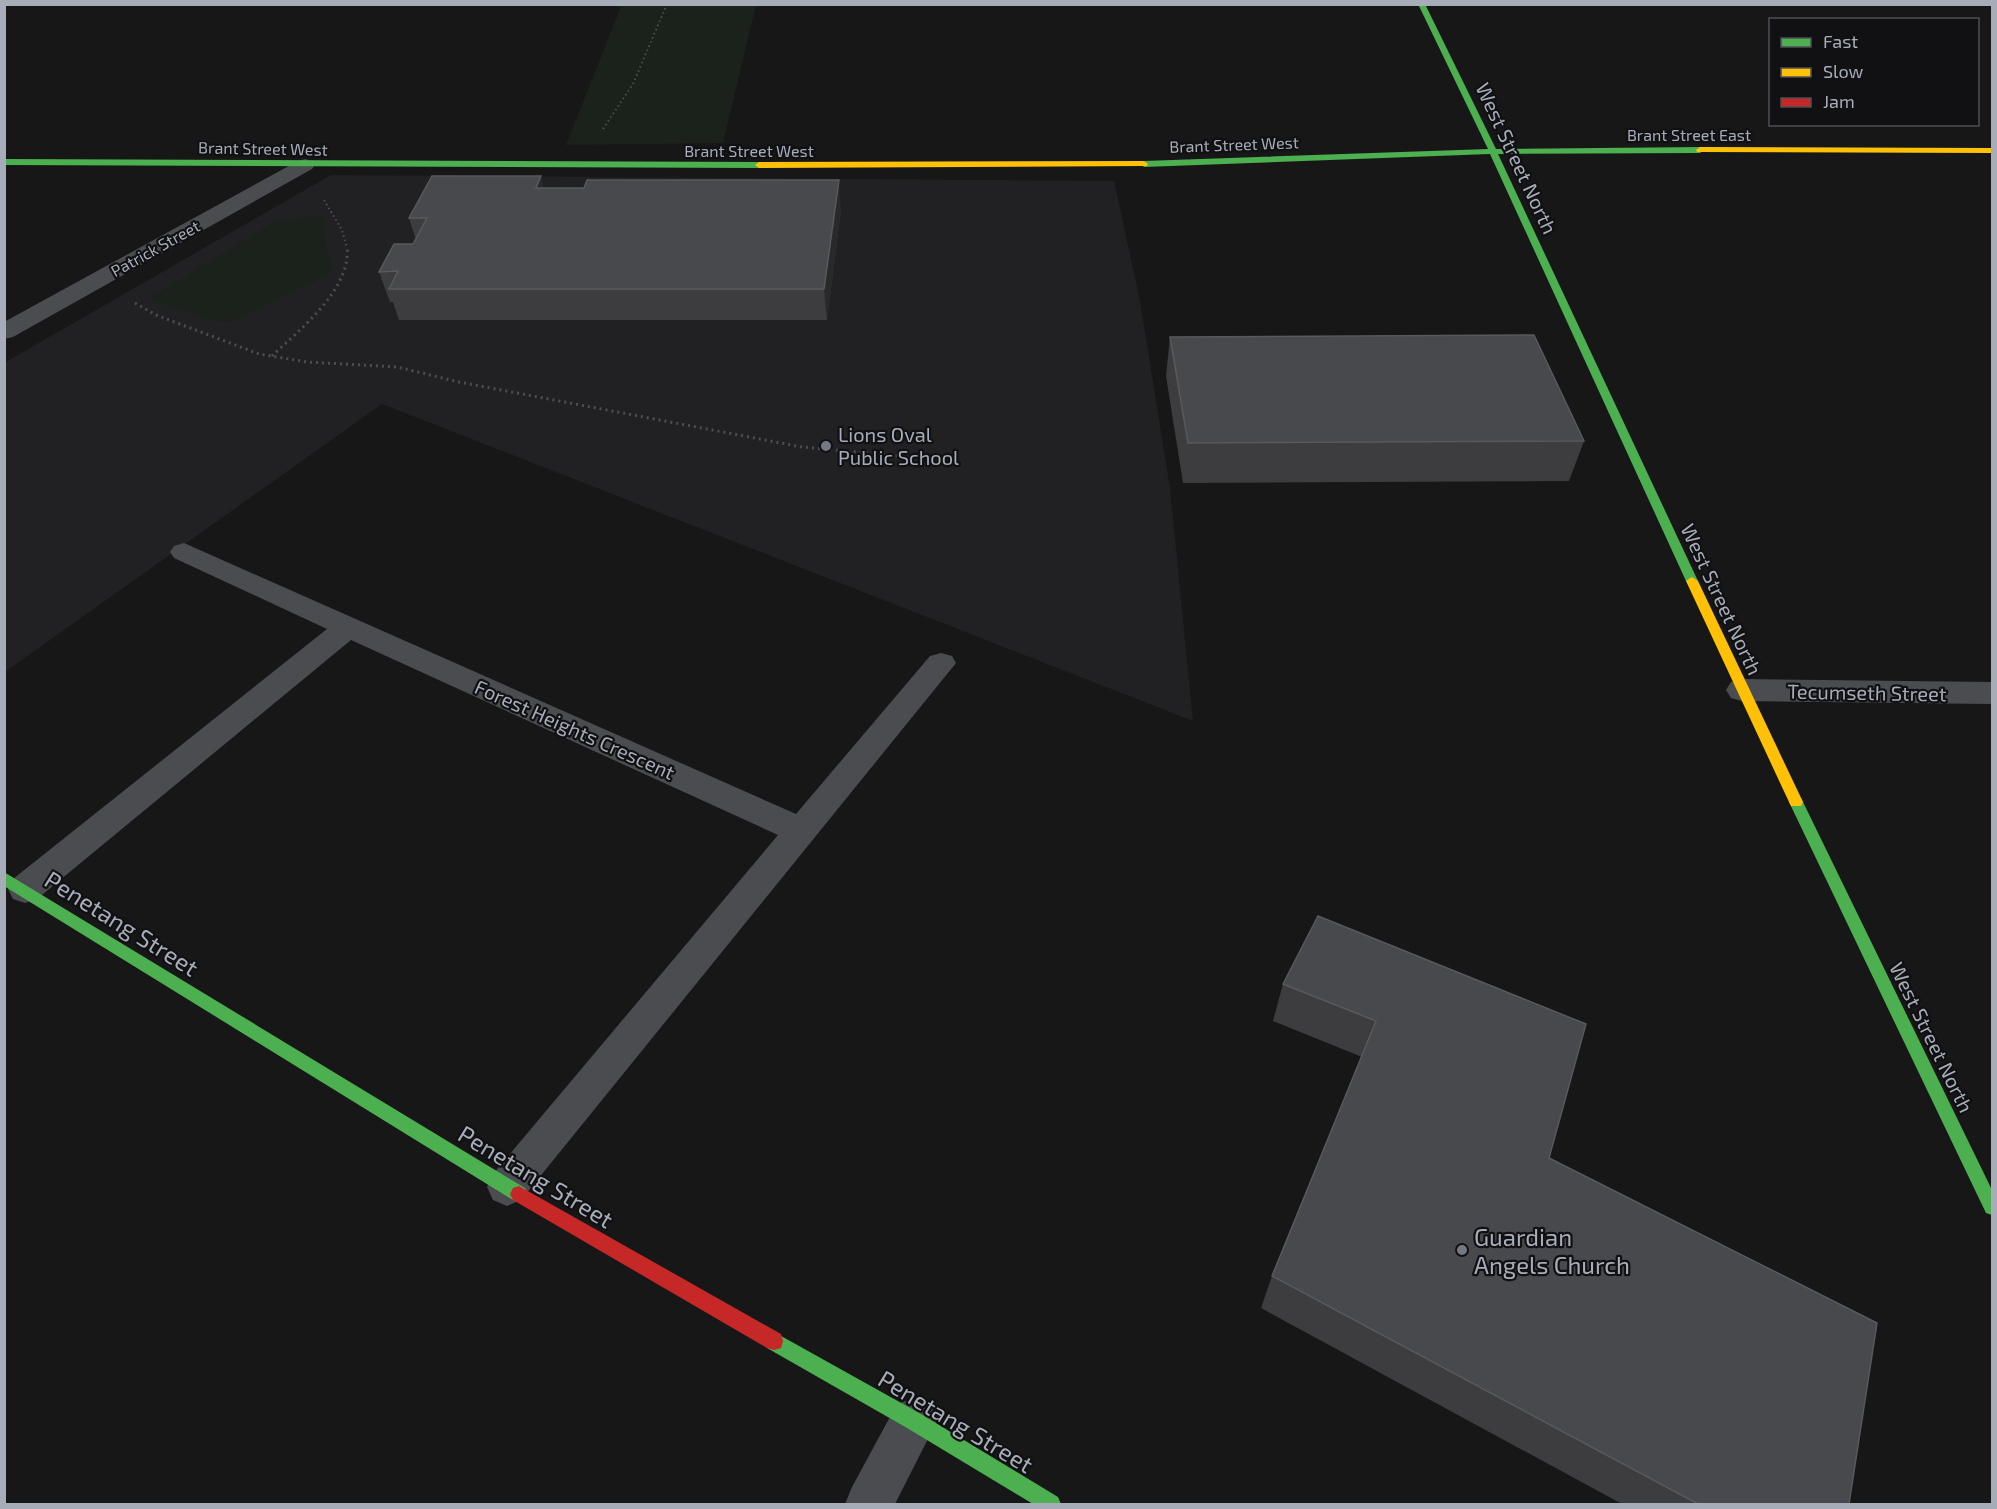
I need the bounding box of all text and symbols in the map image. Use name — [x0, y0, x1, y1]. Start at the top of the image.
legend — [1769, 18, 1979, 126]
text: Fast — [1823, 30, 1858, 52]
text: Slow — [1823, 60, 1864, 82]
street label: West Street North — [1471, 78, 1563, 238]
text: Jam — [1823, 90, 1855, 112]
street label: Brant Street East — [1627, 125, 1751, 144]
street label: Brant Street West — [1169, 132, 1299, 156]
street label: Brant Street West — [198, 137, 328, 159]
street label: Brant Street West — [684, 141, 814, 160]
street label: Patrick Street — [107, 216, 203, 280]
place label: Lions Oval Public School — [838, 422, 959, 469]
marker: Lions Oval Public School — [819, 439, 833, 453]
street label: West Street North — [1676, 519, 1768, 679]
street label: Forest Heights Crescent — [471, 674, 679, 784]
street label: Tecumseth Street — [1787, 679, 1947, 705]
street label: Penetang Street — [40, 864, 204, 982]
street label: West Street North — [1885, 958, 1979, 1116]
street label: Penetang Street — [453, 1118, 619, 1234]
place label: Guardian Angels Church — [1474, 1222, 1630, 1279]
marker: Guardian Angels Church — [1455, 1243, 1469, 1257]
street label: Penetang Street — [873, 1363, 1039, 1479]

